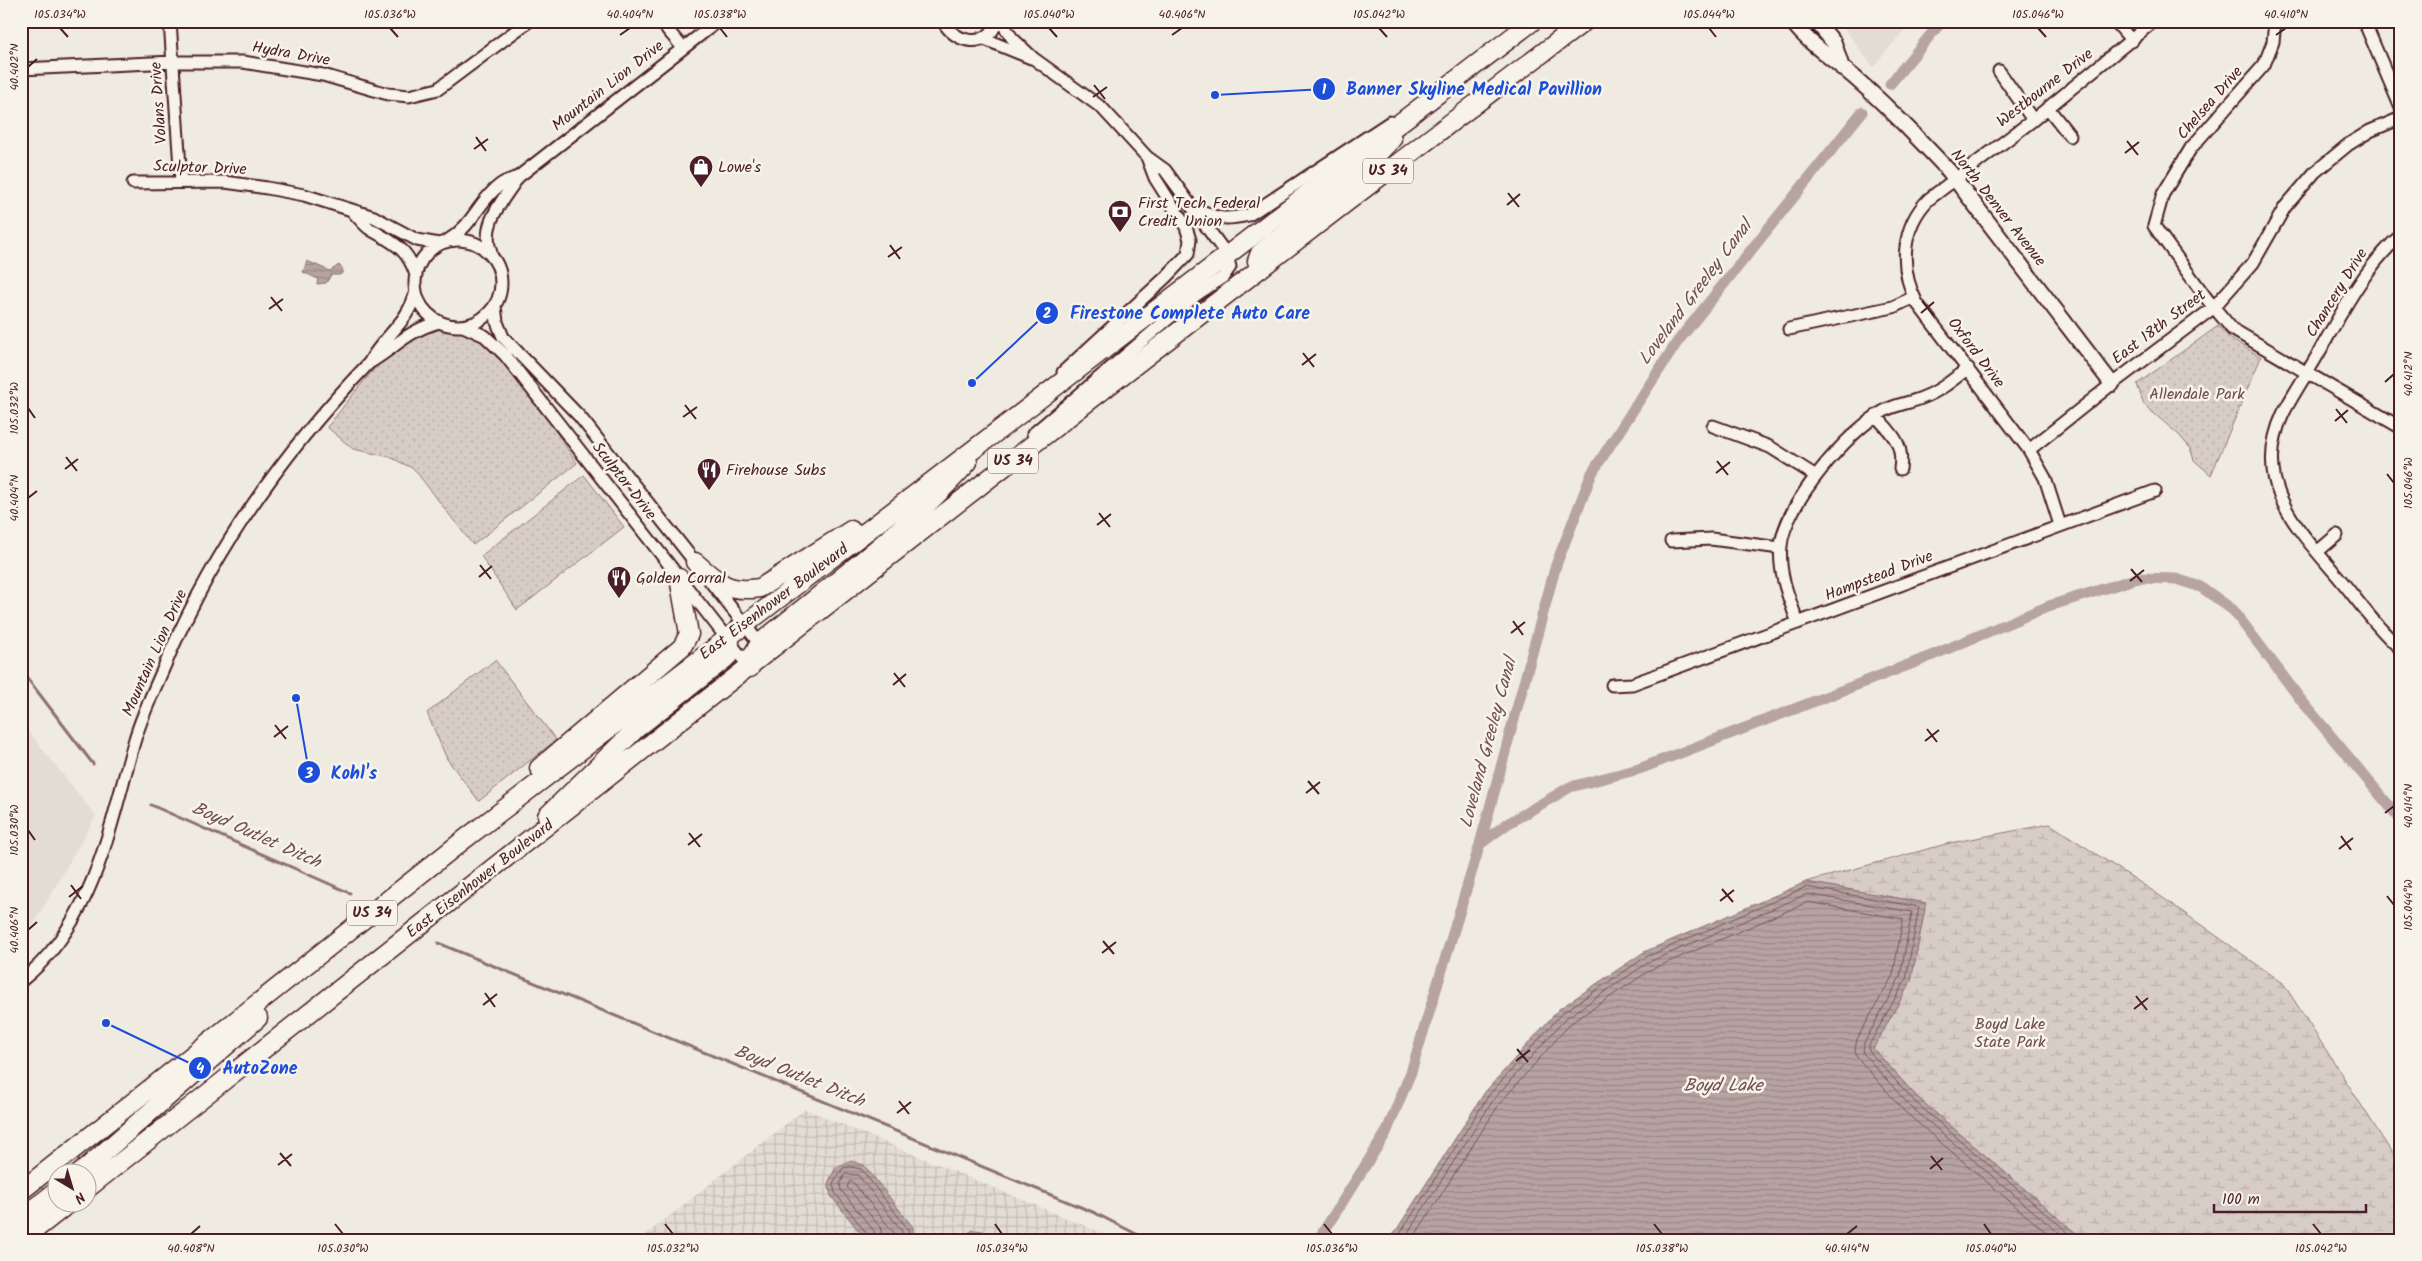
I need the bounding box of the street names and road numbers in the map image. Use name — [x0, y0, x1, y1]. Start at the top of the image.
street label: Mountain Lion Drive — [546, 34, 670, 138]
street label: Hydra Drive — [250, 35, 332, 73]
street label: Westbourne Drive — [1991, 42, 2099, 134]
street label: Volans Drive — [144, 61, 174, 145]
street label: Chelsea Drive — [2171, 61, 2249, 145]
street label: North Denver Avenue — [1944, 144, 2052, 272]
street label: Sculptor Drive — [153, 154, 247, 182]
road number: US 34 — [1363, 158, 1413, 184]
street label: Chancery Drive — [2300, 244, 2374, 342]
street label: East 18th Street — [2106, 283, 2212, 371]
street label: Oxford Drive — [1941, 312, 2011, 394]
street label: Sculptor Drive — [585, 436, 663, 526]
road number: US 34 — [988, 448, 1038, 474]
street label: East Eisenhower Boulevard — [694, 537, 855, 667]
street label: Hampstead Drive — [1821, 544, 1937, 608]
street label: Mountain Lion Drive — [116, 585, 194, 721]
street label: East Eisenhower Boulevard — [401, 813, 560, 945]
road number: US 34 — [347, 900, 397, 926]

